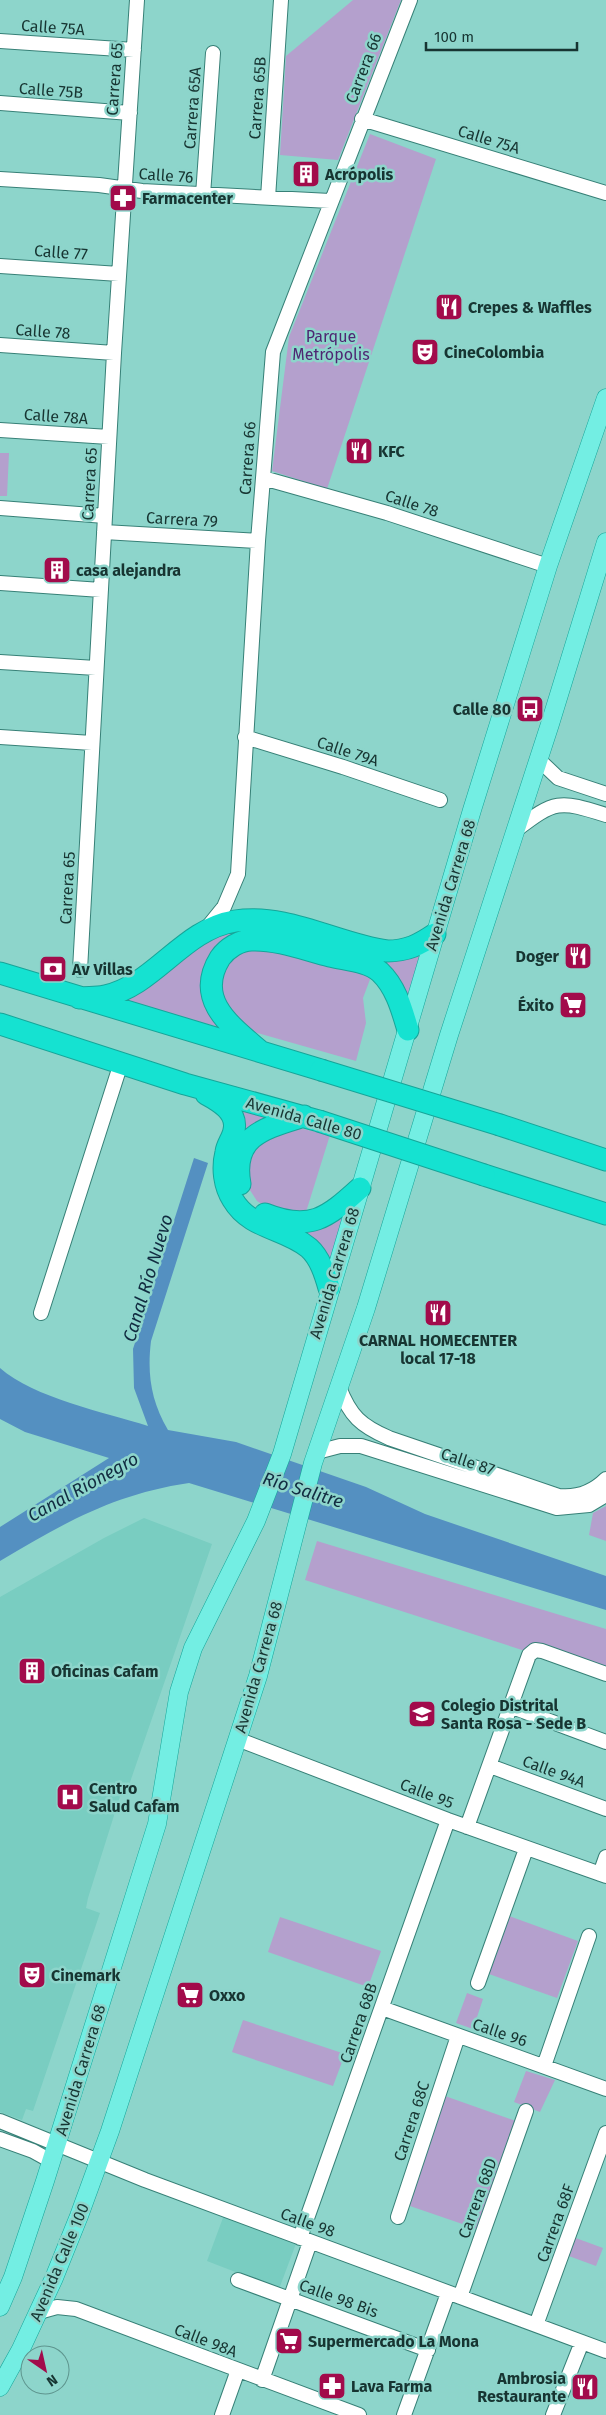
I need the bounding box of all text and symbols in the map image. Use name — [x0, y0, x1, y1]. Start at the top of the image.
street label: Calle 75A — [21, 16, 86, 39]
scale bar — [426, 20, 577, 52]
text: 100 m — [434, 28, 474, 46]
street label: Carrera 66 — [341, 30, 386, 106]
street label: Carrera 65 — [102, 42, 127, 116]
street label: Carrera 65B — [245, 56, 270, 140]
street label: Carrera 65A — [180, 66, 205, 150]
street label: Calle 75B — [18, 79, 84, 102]
street label: Calle 75A — [456, 121, 523, 158]
building icon: Acrópolis — [291, 159, 321, 189]
street label: Calle 76 — [138, 164, 194, 187]
place label: Acrópolis — [324, 165, 394, 184]
pharmacy icon: Farmacenter — [108, 183, 138, 213]
place label: Farmacenter — [142, 189, 233, 208]
street label: Calle 77 — [33, 241, 88, 264]
restaurant icon: Crepes & Waffles — [434, 292, 464, 322]
place label: Crepes & Waffles — [468, 298, 592, 317]
street label: Calle 78 — [15, 320, 71, 343]
park label: Parque Metrópolis — [292, 327, 370, 364]
theatre icon: CineColombia — [410, 337, 440, 367]
place label: CineColombia — [444, 343, 545, 362]
street label: Calle 78A — [23, 405, 90, 428]
street label: Carrera 66 — [235, 421, 260, 495]
restaurant icon: KFC — [344, 436, 374, 466]
place label: KFC — [378, 442, 406, 461]
street label: Carrera 65 — [78, 447, 101, 521]
street label: Calle 78 — [383, 486, 441, 521]
street label: Carrera 79 — [146, 508, 218, 531]
building icon: casa alejandra — [42, 555, 72, 585]
place label: casa alejandra — [76, 561, 181, 580]
bus stop icon: Calle 80 — [515, 694, 545, 724]
place label: Calle 80 — [453, 700, 511, 719]
street label: Calle 79A — [315, 733, 382, 771]
street label: Avenida Carrera 68 — [421, 817, 480, 953]
street label: Carrera 65 — [56, 851, 79, 925]
restaurant icon: Doger — [563, 941, 593, 971]
place label: Doger — [516, 947, 560, 966]
bank icon: Av Villas — [38, 954, 68, 984]
place label: Av Villas — [71, 960, 133, 979]
supermarket icon: Éxito — [558, 990, 588, 1020]
place label: Éxito — [518, 995, 554, 1015]
street label: Avenida Calle 80 — [244, 1093, 364, 1144]
street label: Avenida Carrera 68 — [305, 1205, 364, 1341]
water label: Canal Río Nuevo — [118, 1212, 178, 1344]
restaurant icon: CARNAL HOMECENTER local 17-18 — [423, 1298, 453, 1328]
place label: CARNAL HOMECENTER local 17-18 — [359, 1331, 517, 1368]
street label: Calle 87 — [439, 1444, 497, 1479]
water label: Canal Rionegro — [24, 1447, 142, 1527]
water label: Río Salitre — [260, 1467, 346, 1513]
street label: Avenida Carrera 68 — [231, 1599, 286, 1735]
building icon: Oficinas Cafam — [17, 1656, 47, 1686]
place label: Oficinas Cafam — [51, 1662, 159, 1681]
place label: Colegio Distrital Santa Rosa - Sede B — [441, 1696, 586, 1733]
school or university icon: Colegio Distrital Santa Rosa - Sede B — [407, 1699, 437, 1729]
street label: Calle 94A — [520, 1751, 589, 1792]
street label: Calle 95 — [397, 1775, 456, 1812]
place label: Centro Salud Cafam — [89, 1779, 179, 1816]
hospital icon: Centro Salud Cafam — [55, 1782, 85, 1812]
theatre icon: Cinemark — [17, 1960, 47, 1990]
place label: Cinemark — [51, 1966, 120, 1985]
supermarket icon: Oxxo — [175, 1980, 205, 2010]
street label: Carrera 68B — [336, 1980, 381, 2066]
place label: Oxxo — [209, 1986, 245, 2005]
street label: Avenida Carrera 68 — [51, 2002, 110, 2138]
street label: Calle 96 — [470, 2014, 530, 2051]
street label: Carrera 68C — [390, 2079, 433, 2164]
street label: Carrera 68D — [454, 2155, 501, 2241]
street label: Carrera 68F — [533, 2181, 578, 2265]
street label: Avenida Calle 100 — [26, 2200, 93, 2324]
street label: Calle 98 — [278, 2204, 338, 2241]
street label: Calle 98 Bis — [297, 2275, 381, 2322]
street label: Calle 98A — [172, 2320, 241, 2361]
supermarket icon: Supermercado La Mona — [274, 2326, 304, 2356]
place label: Supermercado La Mona — [308, 2332, 479, 2351]
north arrow — [20, 2345, 70, 2395]
place label: Ambrosia Restaurante — [477, 2369, 566, 2406]
text: N — [43, 2371, 61, 2390]
pharmacy icon: Lava Farma — [317, 2371, 347, 2401]
restaurant icon: Ambrosia Restaurante — [570, 2372, 600, 2402]
place label: Lava Farma — [351, 2377, 433, 2396]

